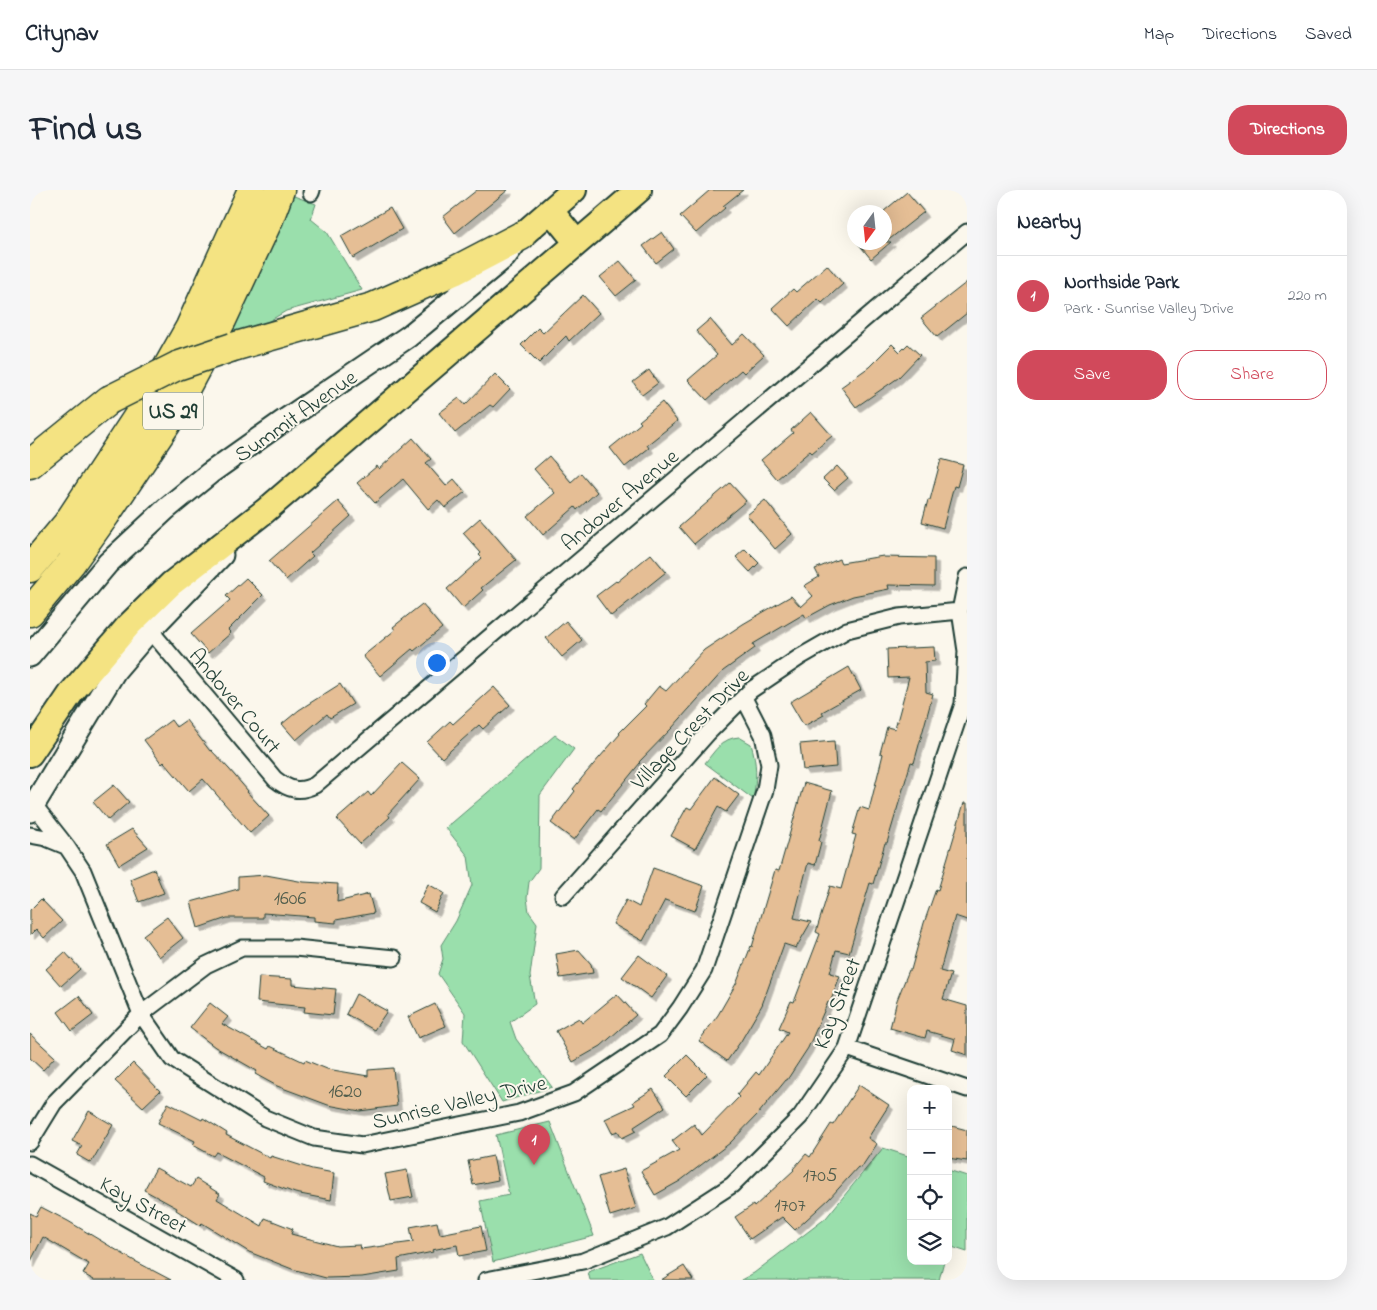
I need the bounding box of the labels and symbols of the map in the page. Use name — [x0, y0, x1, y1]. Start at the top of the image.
north arrow — [847, 205, 892, 250]
street label: Summit Avenue — [229, 363, 365, 472]
road number: US 29 — [143, 392, 203, 430]
street label: Andover Avenue — [555, 442, 687, 560]
street label: Andover Court — [180, 642, 288, 762]
your location — [424, 650, 450, 676]
street label: Village Crest Drive — [624, 662, 759, 800]
house number: 1606 — [274, 885, 306, 914]
street label: Kay Street — [807, 953, 872, 1055]
street label: Sunrise Valley Drive — [369, 1068, 550, 1141]
house number: 1620 — [328, 1078, 362, 1107]
pin: 1 — [518, 1124, 550, 1165]
house number: 1705 — [803, 1162, 837, 1191]
street label: Kay Street — [92, 1169, 193, 1245]
house number: 1707 — [774, 1192, 806, 1221]

